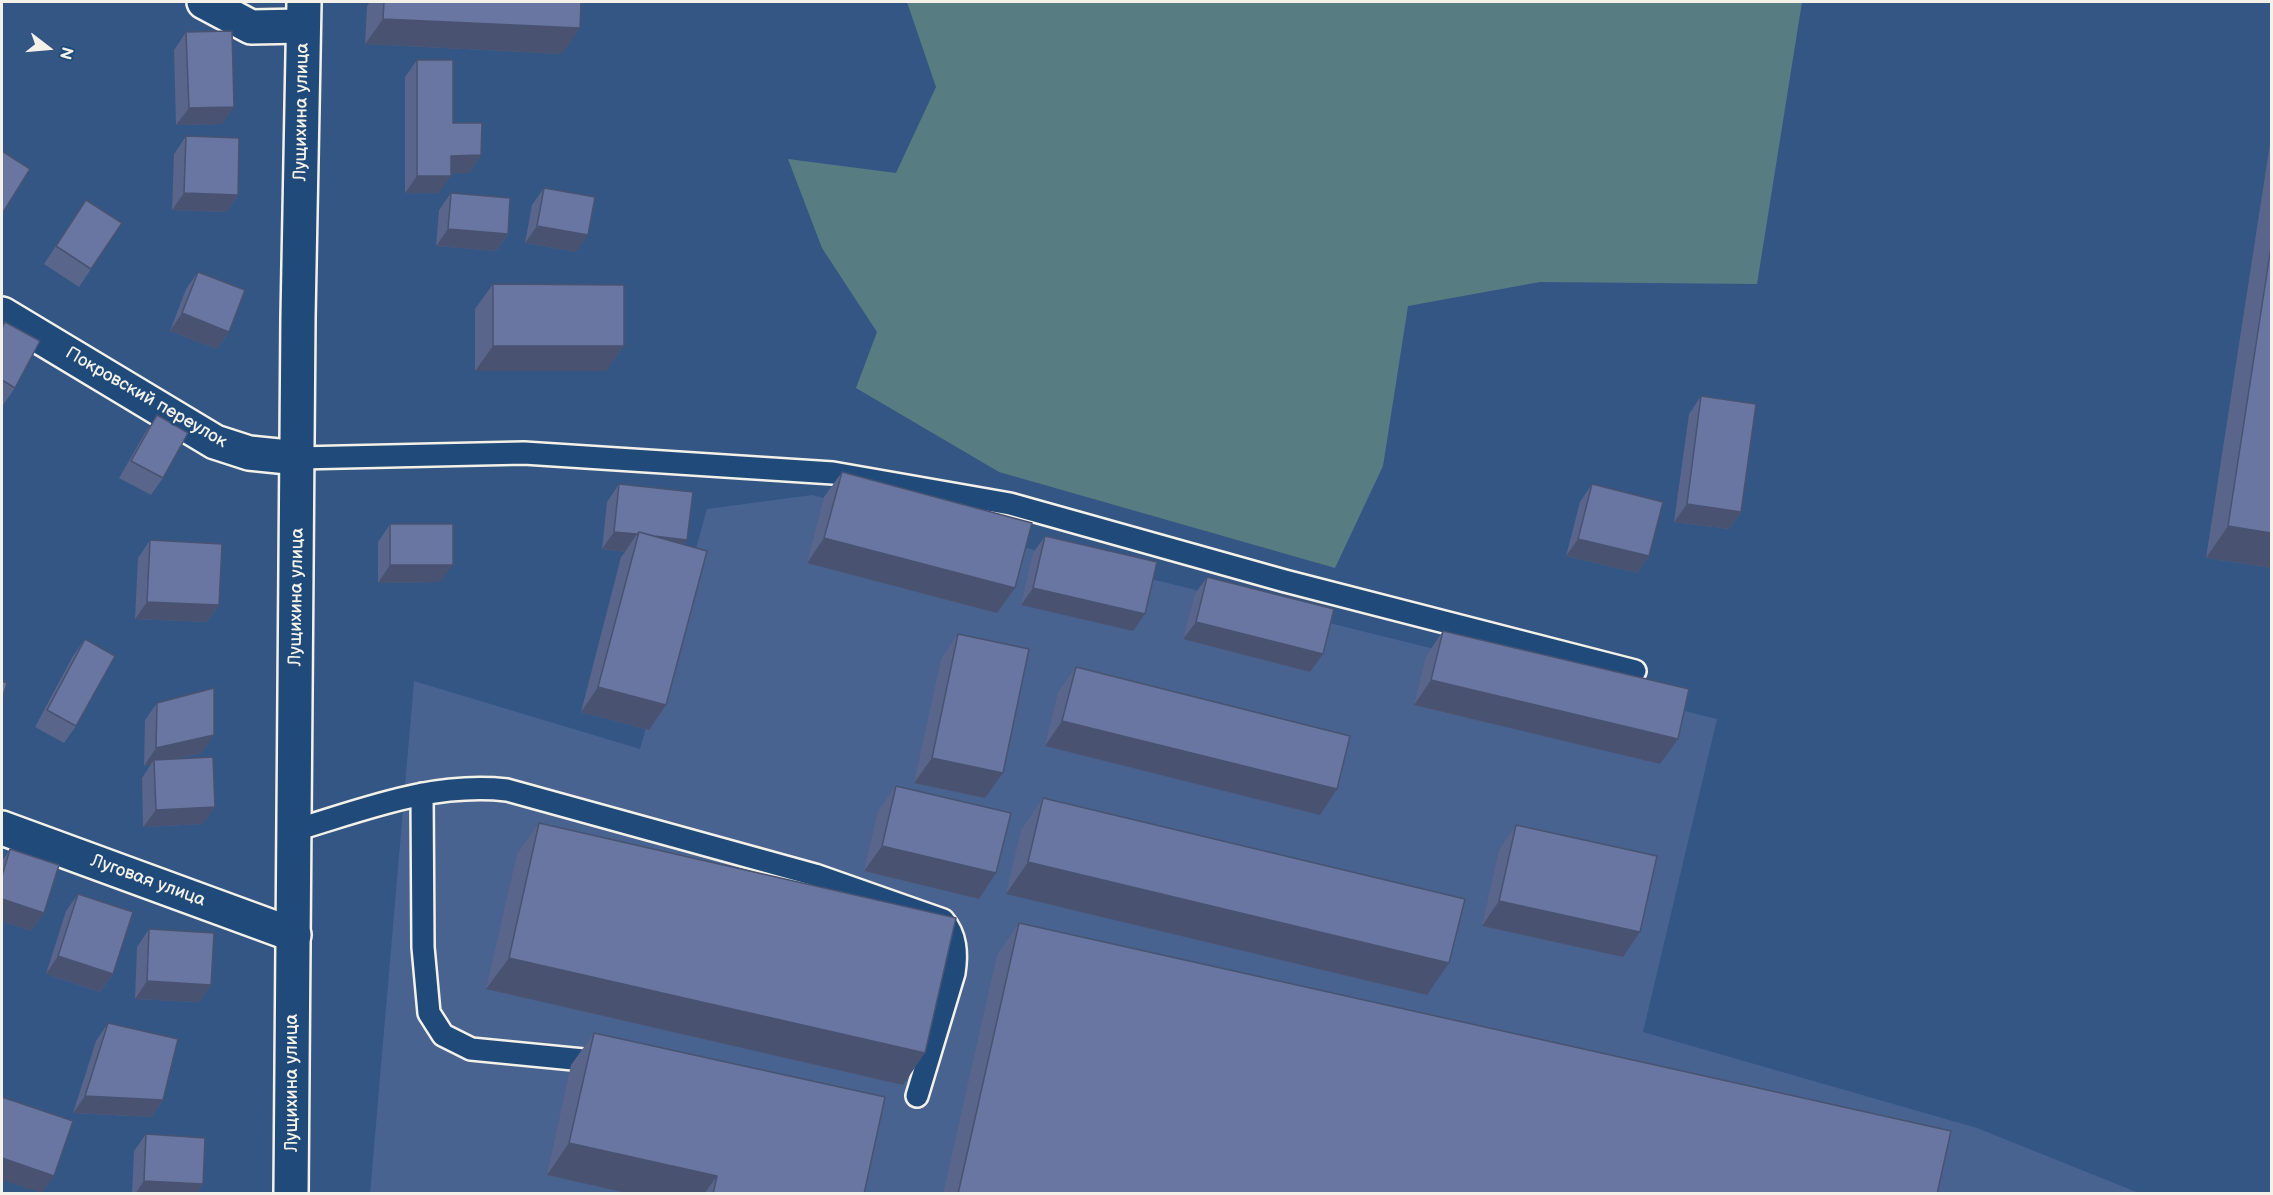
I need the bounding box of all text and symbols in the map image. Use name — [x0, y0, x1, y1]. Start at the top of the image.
north arrow — [18, 18, 78, 78]
street label: Лущихина улица — [290, 43, 314, 181]
text: N — [55, 45, 77, 62]
street label: Покровский переулок — [61, 343, 231, 453]
street label: Лущихина улица — [285, 528, 309, 666]
street label: Луговая улица — [88, 850, 208, 912]
street label: Лущихина улица — [281, 1014, 303, 1152]

